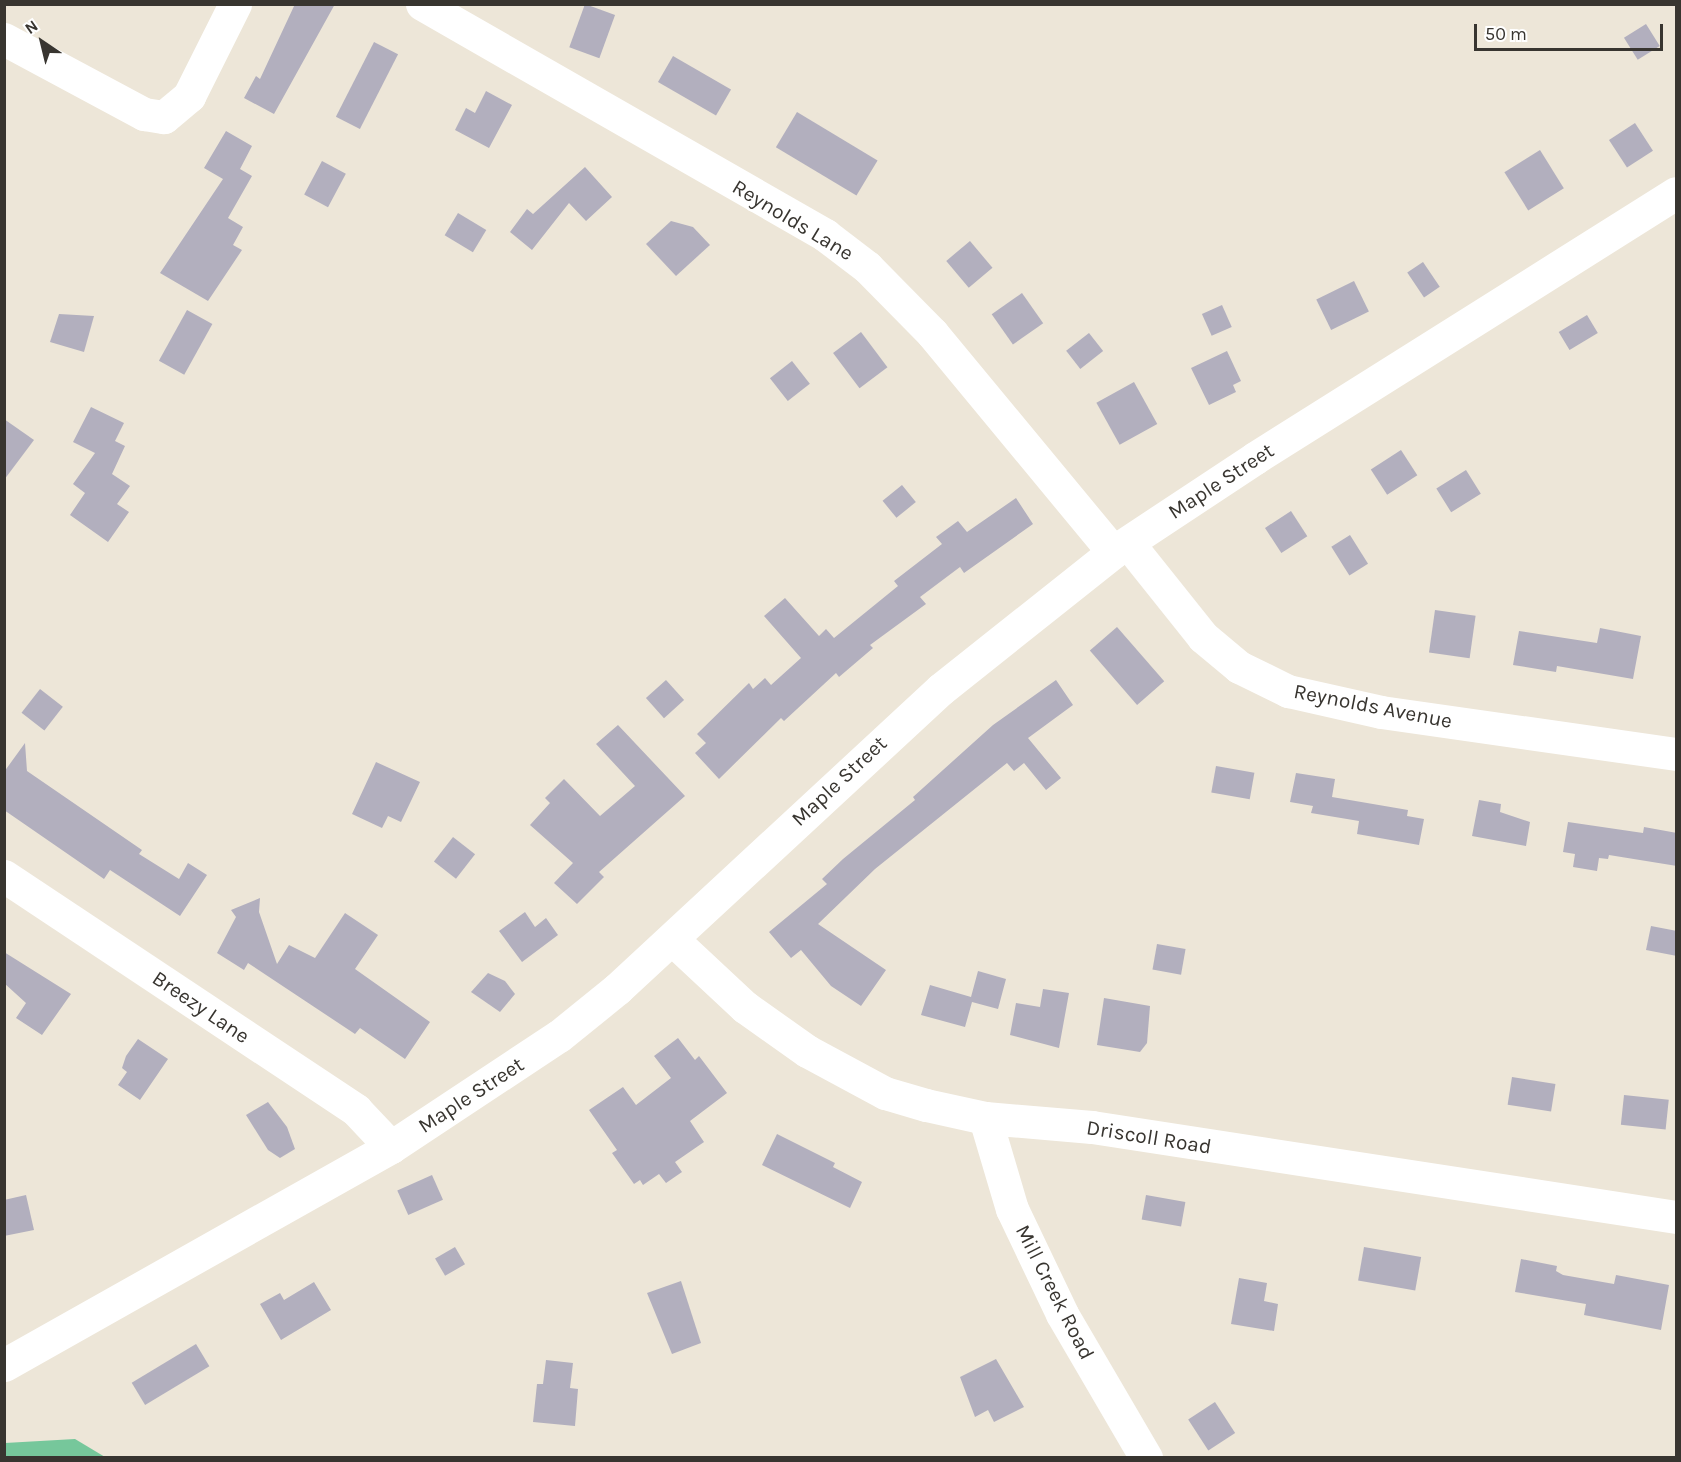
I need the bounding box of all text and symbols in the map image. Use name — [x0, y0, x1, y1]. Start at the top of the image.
north arrow — [12, 12, 72, 72]
scale bar — [1477, 12, 1666, 50]
text: N — [21, 16, 42, 38]
text: 50 m — [1485, 23, 1527, 45]
street label: Reynolds Lane — [728, 174, 858, 266]
street label: Maple Street — [1163, 438, 1279, 524]
street label: Reynolds Avenue — [1292, 678, 1454, 734]
street label: Maple Street — [786, 731, 892, 831]
street label: Breezy Lane — [148, 965, 254, 1049]
street label: Maple Street — [413, 1052, 529, 1138]
street label: Driscoll Road — [1085, 1115, 1213, 1159]
street label: Mill Creek Road — [1010, 1220, 1100, 1364]

